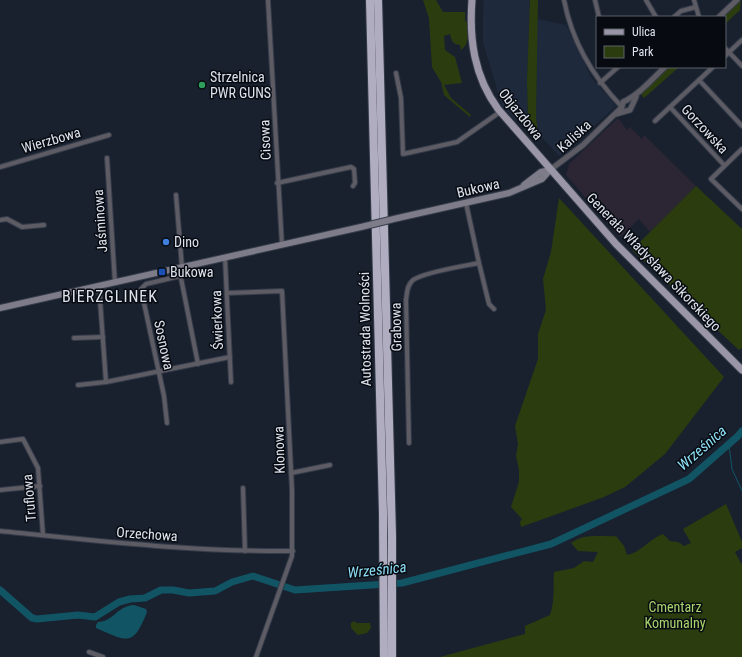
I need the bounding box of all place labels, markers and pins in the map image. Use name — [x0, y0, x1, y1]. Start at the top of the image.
place label: Strzelnica PWR GUNS — [210, 69, 271, 101]
marker: Strzelnica PWR GUNS — [197, 80, 207, 90]
place label: Dino — [174, 234, 199, 250]
marker: Dino — [161, 237, 171, 247]
place label: Bukowa — [170, 264, 214, 280]
marker: Bukowa — [157, 267, 167, 277]

